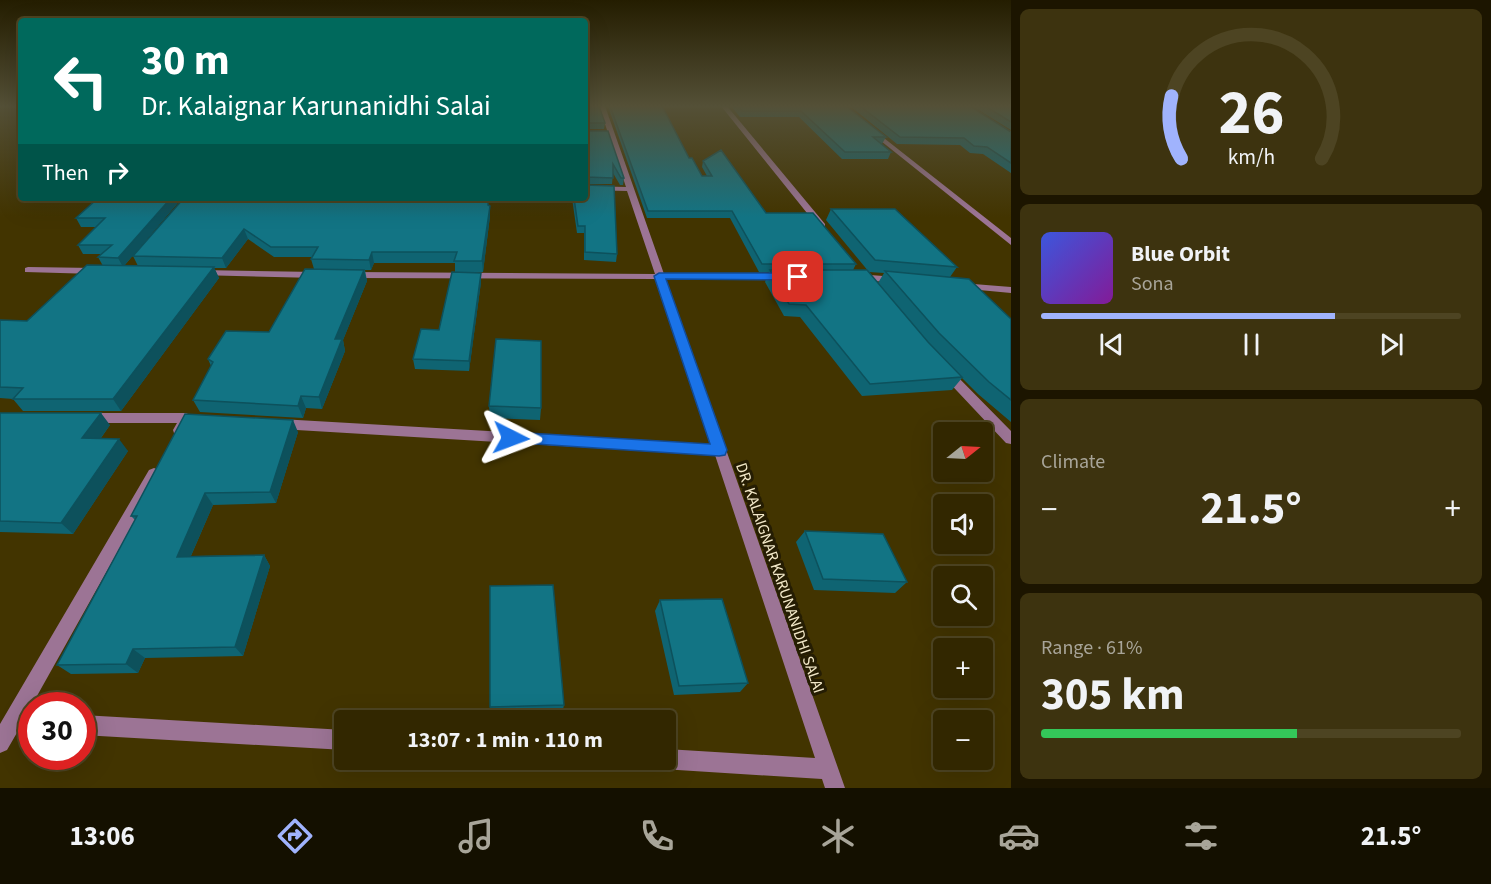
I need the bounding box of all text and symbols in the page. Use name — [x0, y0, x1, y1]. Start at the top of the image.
text: 30 m — [141, 31, 230, 91]
icon: left — [42, 42, 120, 120]
text: 26 — [1218, 69, 1284, 158]
text: Dr. Kalaignar Karunanidhi Salai — [141, 87, 491, 126]
text: km/h — [1227, 142, 1275, 173]
icon: right — [101, 156, 134, 189]
text: Then — [42, 157, 89, 189]
text: Blue Orbit — [1131, 238, 1230, 270]
pin — [772, 251, 823, 302]
icon: arrive — [781, 260, 814, 293]
text: Sona — [1131, 270, 1174, 298]
icon: previous — [1095, 328, 1128, 361]
icon: pause — [1235, 328, 1268, 361]
icon: next — [1375, 328, 1408, 361]
position arrow — [479, 406, 543, 470]
north arrow — [933, 422, 993, 482]
map controls — [933, 422, 993, 770]
text: Climate — [1041, 448, 1105, 476]
street label: DR. KALAIGNAR KARUNANIDHI SALAI — [730, 460, 830, 696]
text: 21.5° — [1200, 477, 1302, 541]
text: − — [1041, 486, 1057, 533]
text: + — [1445, 486, 1461, 533]
button: sound — [933, 494, 993, 554]
button: search — [933, 566, 993, 626]
text: Range · 61% — [1041, 634, 1142, 662]
button: + — [933, 638, 993, 698]
text: 305 km — [1041, 663, 1185, 727]
speed limit sign: 30 — [18, 692, 96, 770]
button: − — [933, 710, 993, 770]
text: 13:07 · 1 min · 110 m — [407, 724, 603, 756]
icon: directions — [274, 815, 316, 857]
icon: music — [455, 815, 497, 857]
icon: phone — [636, 815, 678, 857]
icon: climate — [817, 815, 859, 857]
icon: car — [998, 815, 1040, 857]
icon: filters — [1180, 815, 1222, 857]
text: 13:06 — [70, 817, 135, 856]
text: 21.5° — [1361, 817, 1421, 856]

